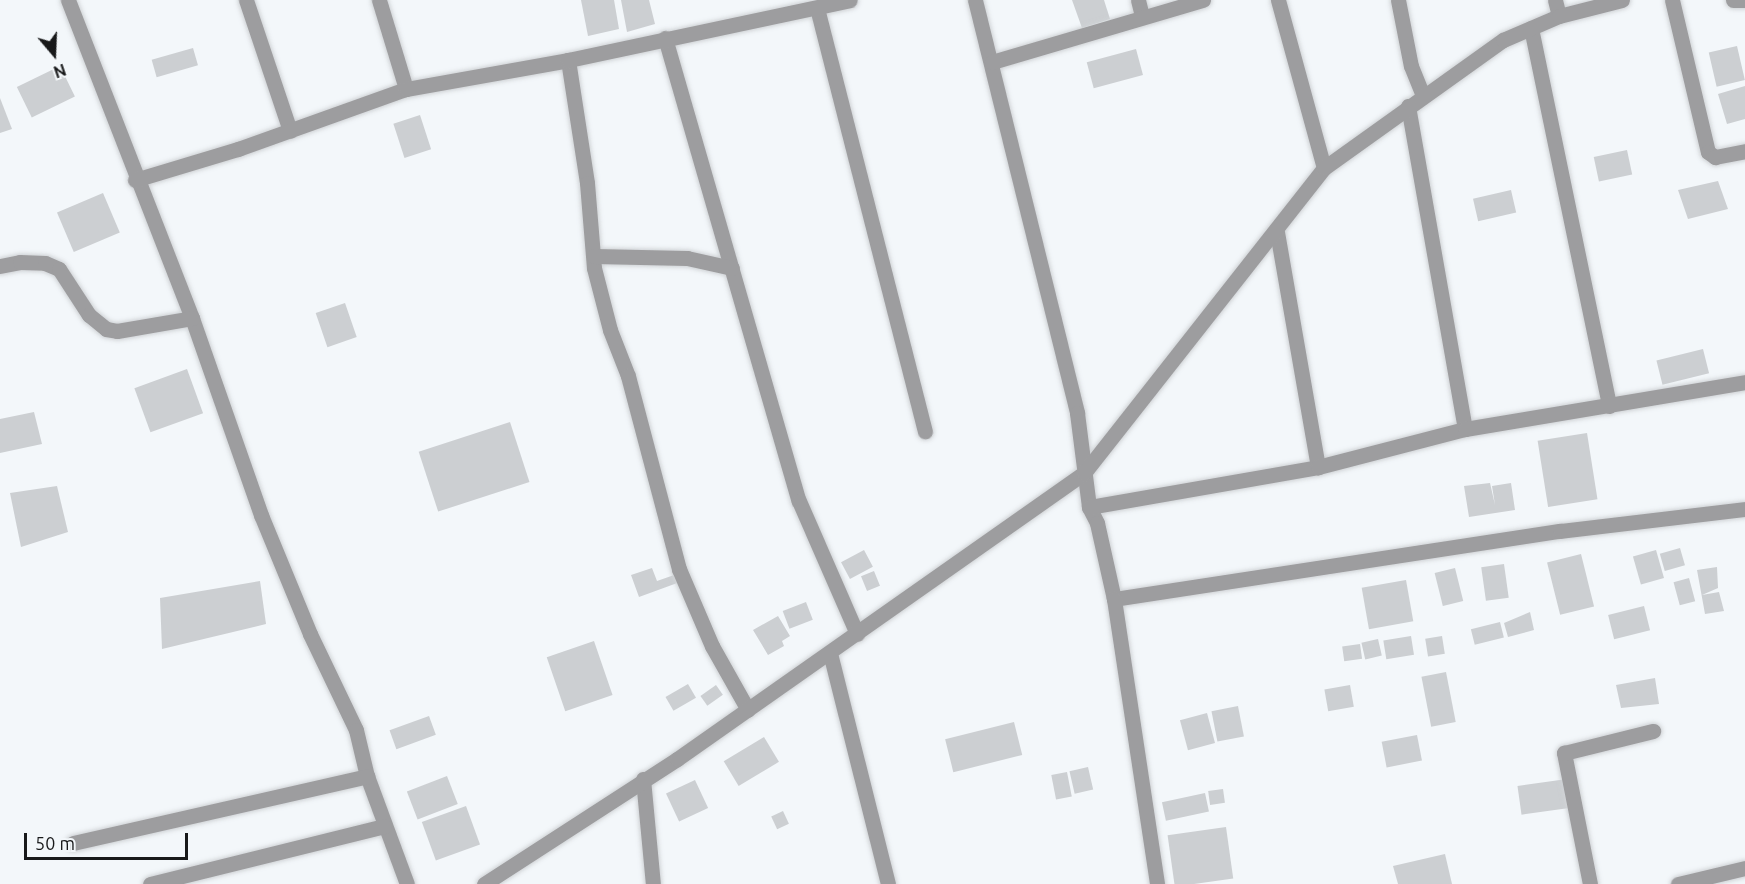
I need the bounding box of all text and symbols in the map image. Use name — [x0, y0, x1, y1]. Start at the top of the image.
north arrow — [24, 24, 84, 84]
text: N — [51, 61, 68, 81]
scale bar — [27, 821, 190, 859]
text: 50 m — [35, 833, 75, 853]

